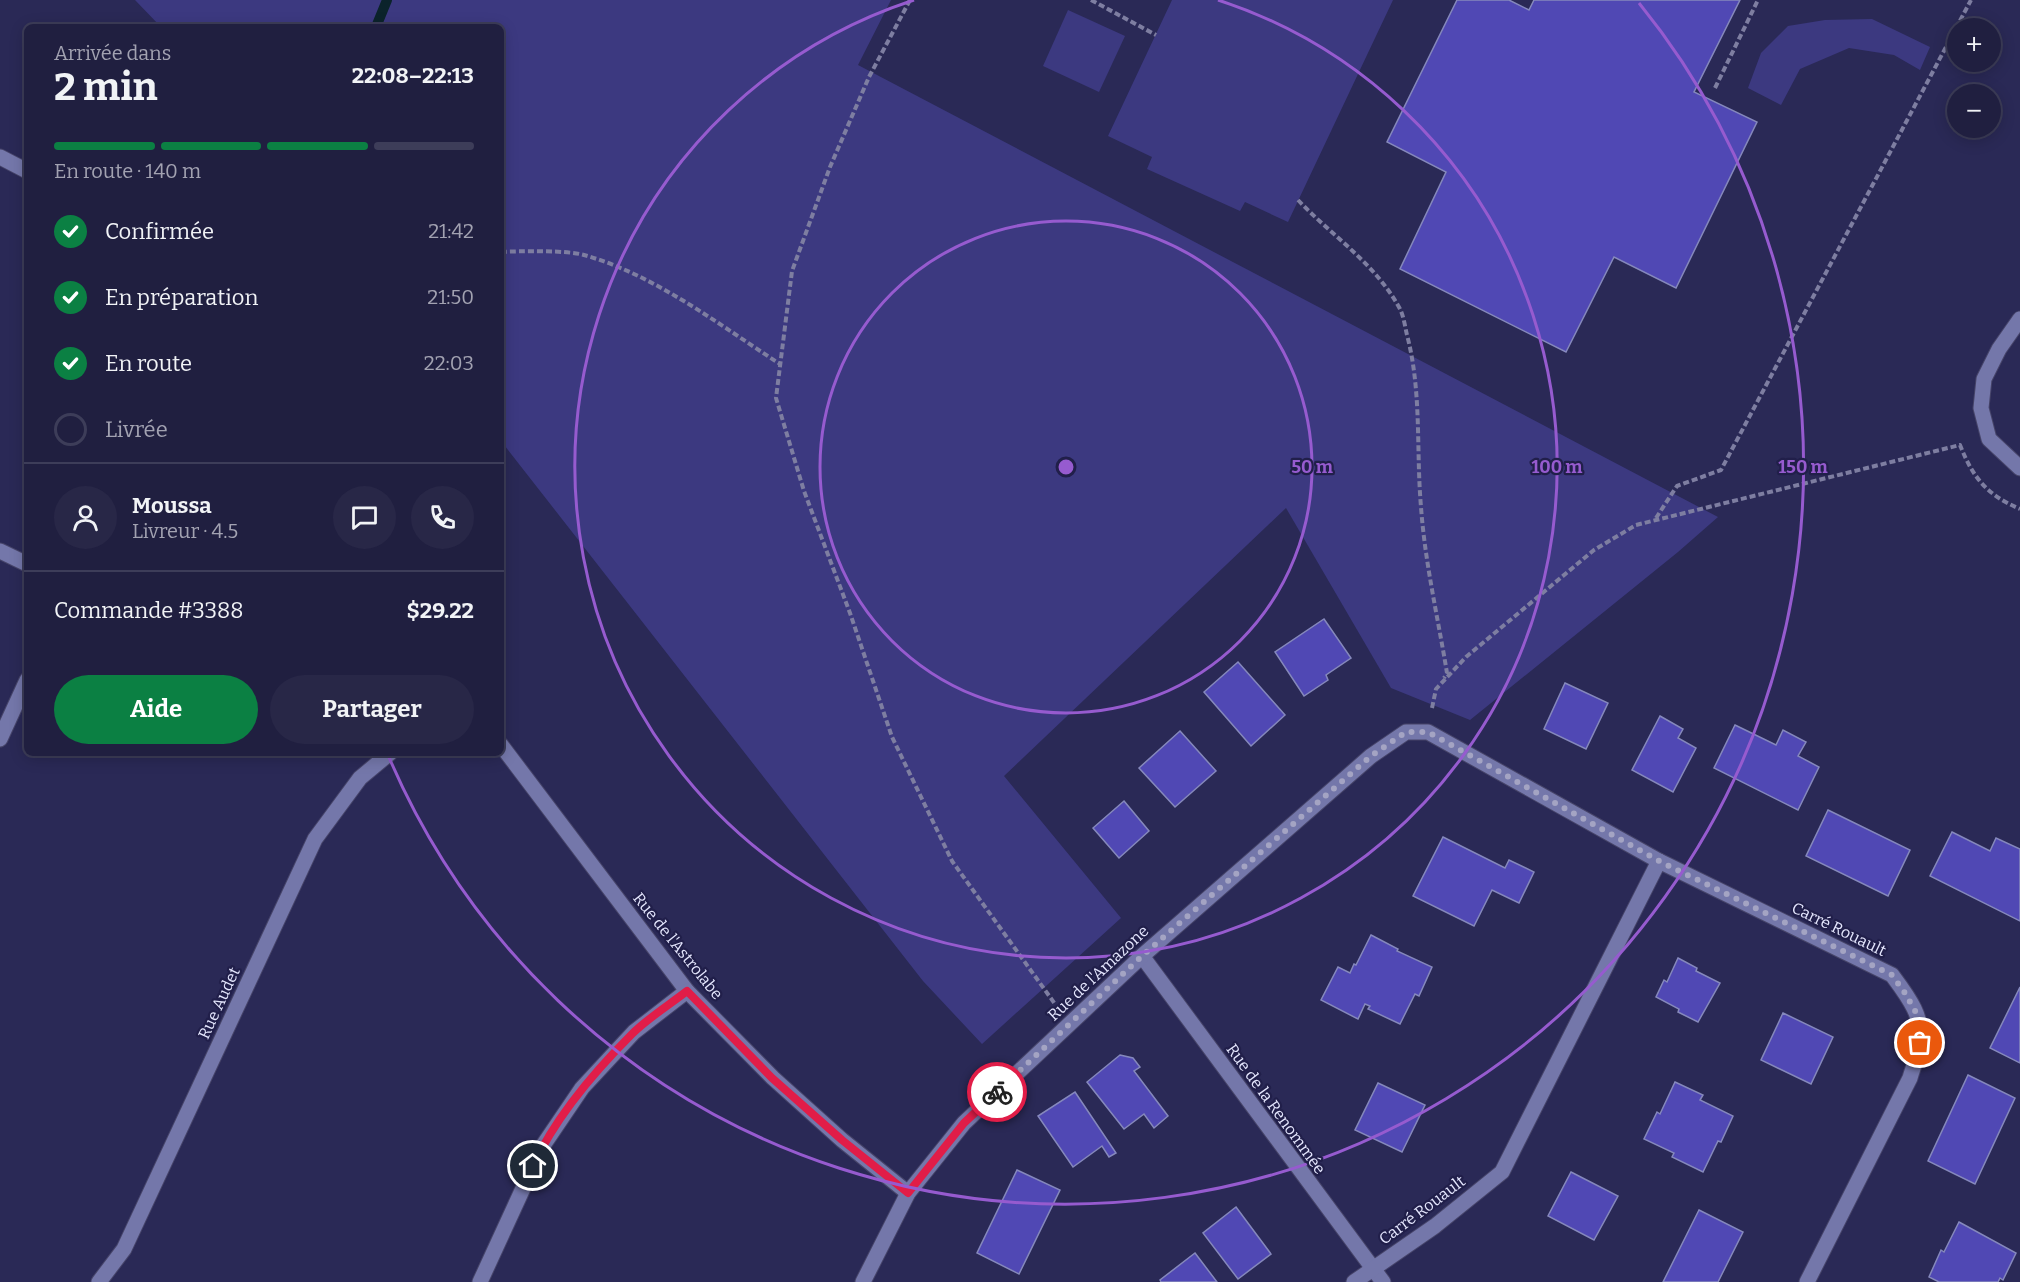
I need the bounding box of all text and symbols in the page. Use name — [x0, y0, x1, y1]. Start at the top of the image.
map controls — [1947, 18, 2001, 138]
button: + — [1947, 18, 2001, 72]
text: Arrivée dans — [54, 41, 171, 65]
text: 22:08–22:13 — [352, 62, 474, 89]
text: 2 min — [54, 64, 158, 110]
button: − — [1947, 84, 2001, 138]
text: En route · 140 m — [54, 159, 201, 183]
icon: check — [54, 215, 87, 248]
text: Confirmée — [105, 218, 214, 245]
text: 21:42 — [428, 219, 474, 243]
icon: check — [54, 281, 87, 314]
text: En préparation — [105, 284, 258, 311]
text: 21:50 — [427, 285, 474, 309]
icon: check — [54, 347, 87, 380]
text: En route — [105, 350, 192, 377]
text: 22:03 — [424, 351, 474, 375]
text: Livrée — [105, 416, 168, 443]
text: 50 m — [1291, 456, 1333, 478]
text: 100 m — [1531, 456, 1583, 478]
text: 150 m — [1778, 456, 1828, 478]
centre of rings — [1056, 457, 1076, 477]
button: person — [54, 486, 117, 549]
button: chat — [333, 486, 396, 549]
button: phone — [411, 486, 474, 549]
text: Moussa — [132, 492, 212, 519]
text: Livreur · 4.5 — [132, 519, 238, 543]
text: Commande #3388 — [54, 597, 244, 624]
text: $29.22 — [406, 597, 474, 624]
button: Aide — [54, 675, 258, 744]
button: Partager — [270, 675, 474, 744]
street label: Rue de l'Astrolabe — [629, 889, 727, 1003]
street label: Carré Rouault — [1789, 898, 1889, 960]
street label: Rue de l'Amazone — [1044, 921, 1152, 1025]
street label: Rue Audet — [194, 964, 244, 1042]
pin — [1894, 1017, 1945, 1068]
icon: bag — [1903, 1026, 1936, 1059]
street label: Rue de la Renommée — [1222, 1040, 1330, 1178]
courier — [967, 1062, 1027, 1122]
icon: bike — [981, 1076, 1014, 1109]
pin — [507, 1140, 558, 1191]
icon: home — [516, 1149, 549, 1182]
street label: Carré Rouault — [1375, 1171, 1469, 1248]

